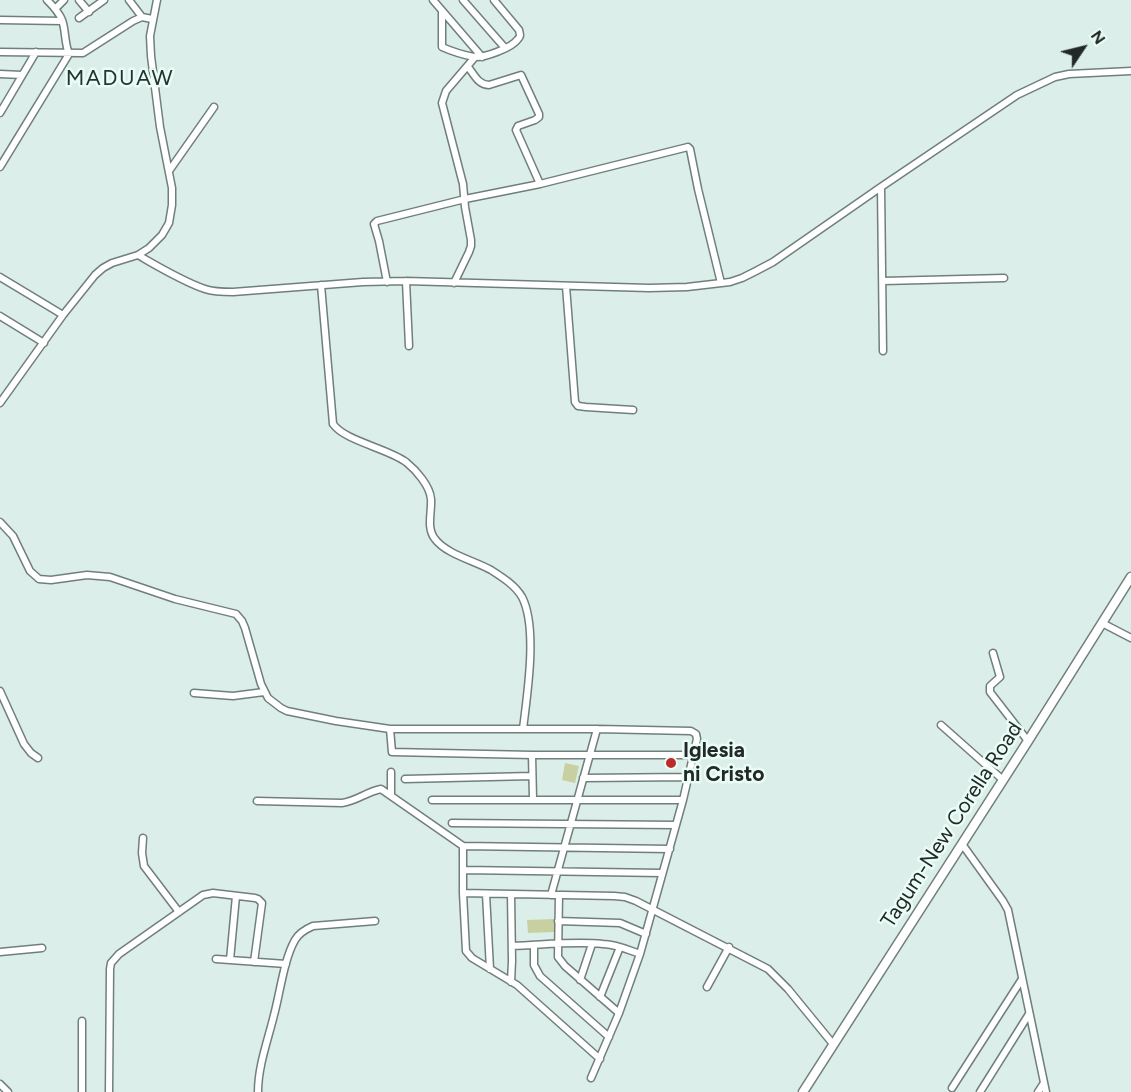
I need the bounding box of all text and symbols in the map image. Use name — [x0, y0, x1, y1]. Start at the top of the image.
north arrow — [1053, 18, 1113, 78]
text: N — [1087, 27, 1109, 48]
district label: MADUAW — [66, 66, 174, 92]
street label: Tagum-New Corella Road — [876, 717, 1028, 933]
place label: Iglesia ni Cristo — [683, 738, 764, 788]
marker: Iglesia ni Cristo — [664, 756, 678, 770]

